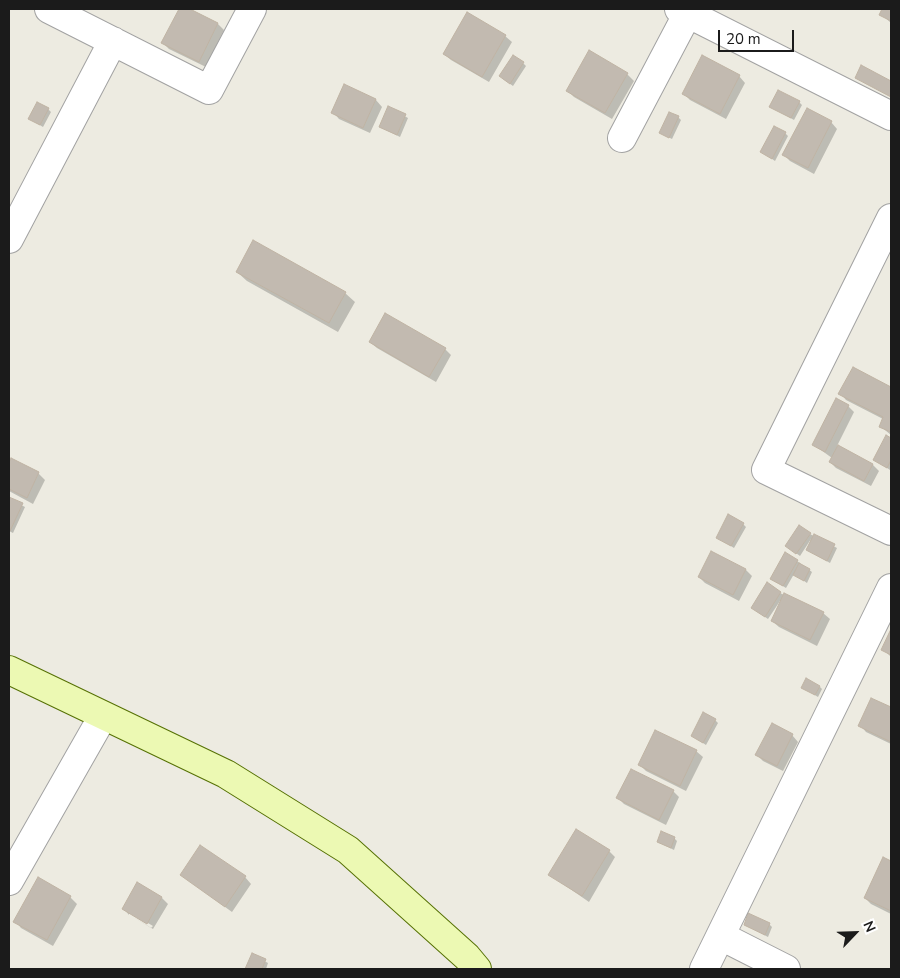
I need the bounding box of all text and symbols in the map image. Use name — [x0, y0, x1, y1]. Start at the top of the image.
scale bar — [720, 20, 796, 52]
text: 20 m — [726, 29, 761, 49]
north arrow — [830, 908, 880, 958]
text: N — [858, 918, 880, 935]

